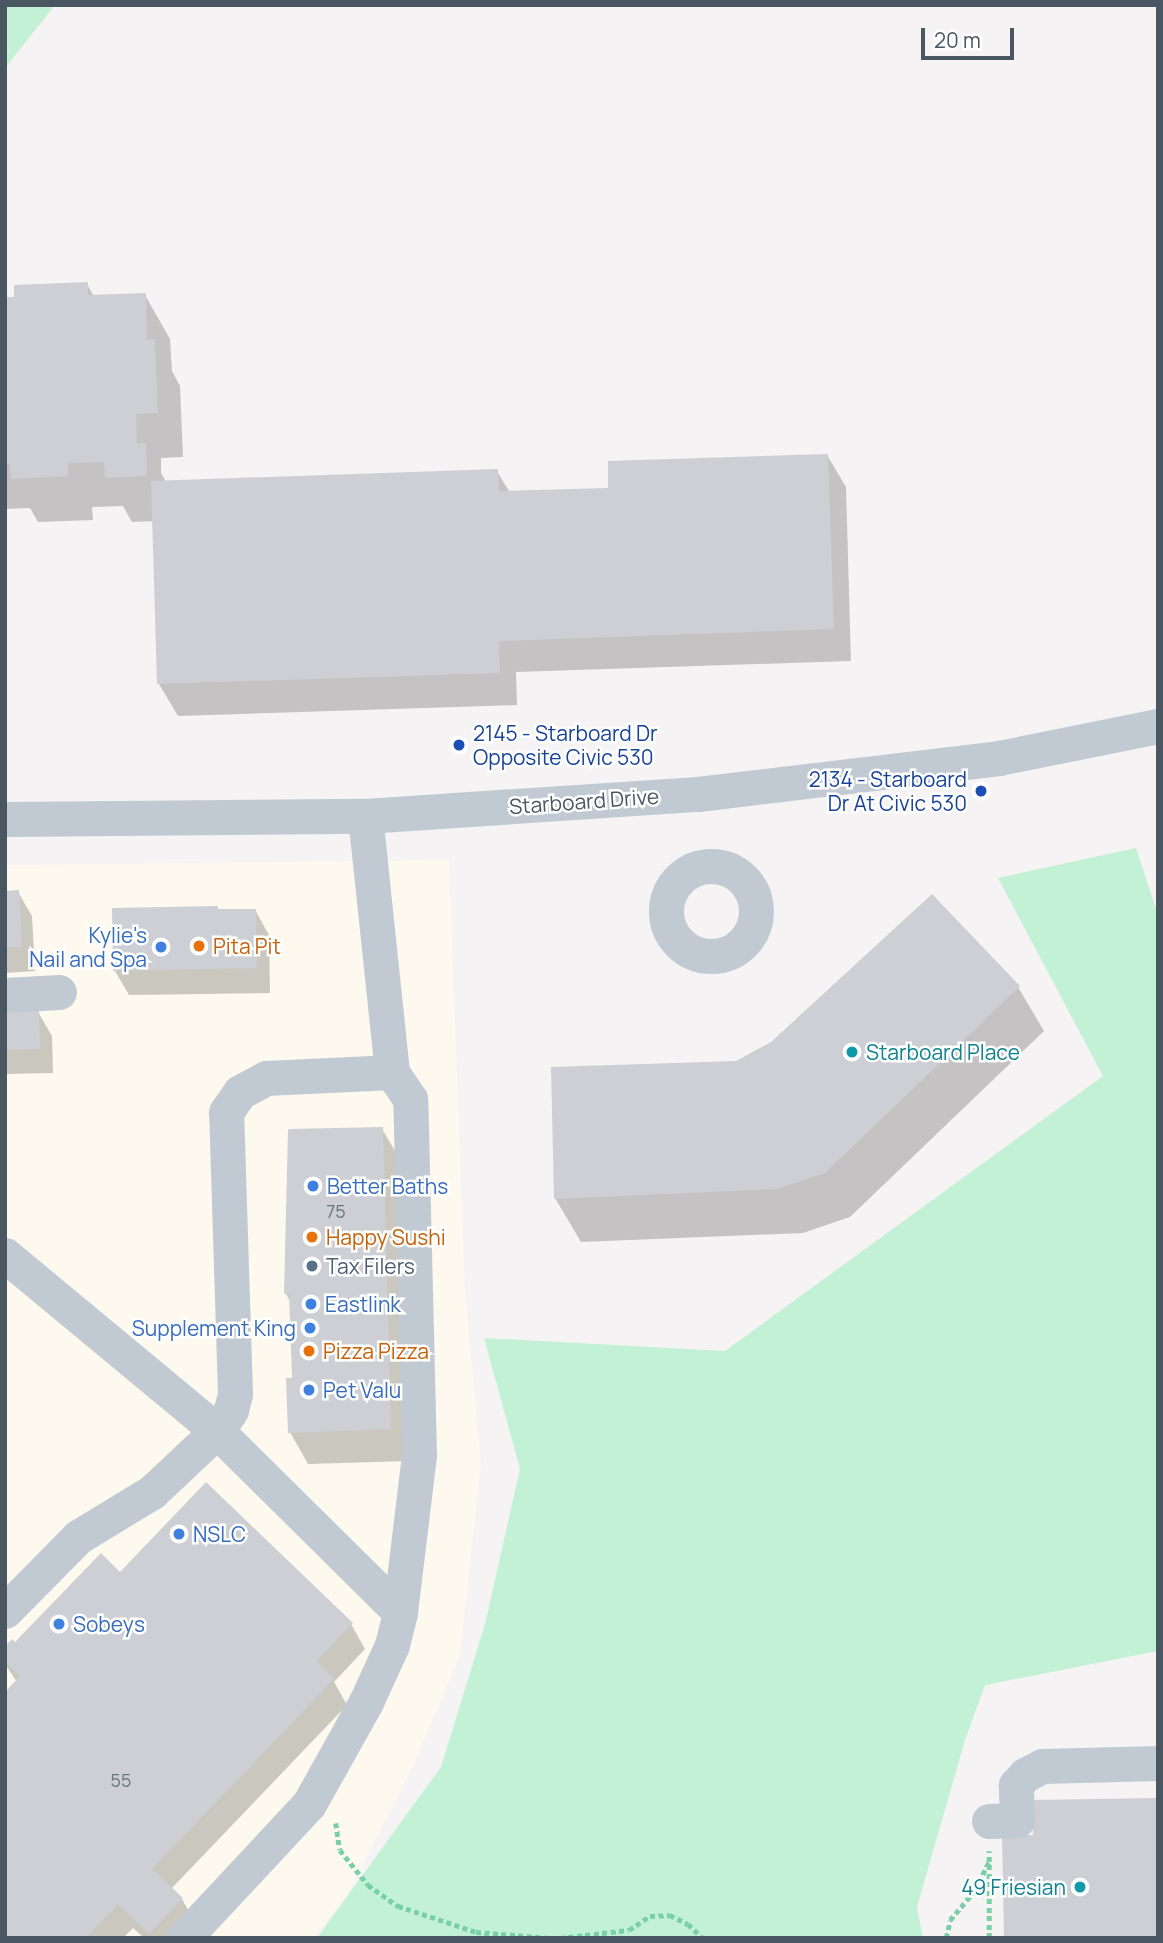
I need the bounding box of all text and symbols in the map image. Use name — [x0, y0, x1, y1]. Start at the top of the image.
scale bar — [925, 14, 1018, 58]
text: 20 m — [934, 26, 981, 54]
place label: 2145 - Starboard Dr Opposite Civic 530 — [473, 720, 658, 770]
marker: 2145 - Starboard Dr Opposite Civic 530 — [451, 737, 467, 753]
place label: 2134 - Starboard Dr At Civic 530 — [809, 766, 967, 816]
street label: Starboard Drive — [508, 783, 660, 819]
marker: 2134 - Starboard Dr At Civic 530 — [973, 783, 989, 799]
place label: Kylie's Nail and Spa — [29, 922, 147, 972]
place label: Pita Pit — [213, 933, 281, 959]
marker: Pita Pit — [191, 938, 207, 954]
marker: Kylie's Nail and Spa — [153, 939, 169, 955]
place label: Starboard Place — [866, 1039, 1020, 1065]
marker: Starboard Place — [844, 1044, 860, 1060]
place label: Better Baths — [327, 1173, 448, 1199]
marker: Better Baths — [305, 1178, 321, 1194]
house number: 75 — [326, 1200, 346, 1222]
place label: Happy Sushi — [326, 1224, 446, 1250]
marker: Happy Sushi — [304, 1229, 320, 1245]
place label: Tax Filers — [326, 1253, 415, 1279]
marker: Tax Filers — [304, 1258, 320, 1274]
place label: Eastlink — [325, 1291, 401, 1317]
marker: Eastlink — [303, 1296, 319, 1312]
place label: Supplement King — [132, 1315, 296, 1341]
marker: Supplement King — [302, 1320, 318, 1336]
place label: Pizza Pizza — [323, 1338, 429, 1364]
marker: Pizza Pizza — [301, 1343, 317, 1359]
place label: Pet Valu — [323, 1377, 401, 1403]
marker: Pet Valu — [301, 1382, 317, 1398]
place label: NSLC — [193, 1521, 246, 1547]
marker: NSLC — [171, 1526, 187, 1542]
place label: Sobeys — [73, 1611, 145, 1637]
marker: Sobeys — [51, 1616, 67, 1632]
house number: 55 — [111, 1769, 131, 1791]
place label: 49 Friesian — [961, 1874, 1066, 1900]
marker: 49 Friesian — [1072, 1879, 1088, 1895]

